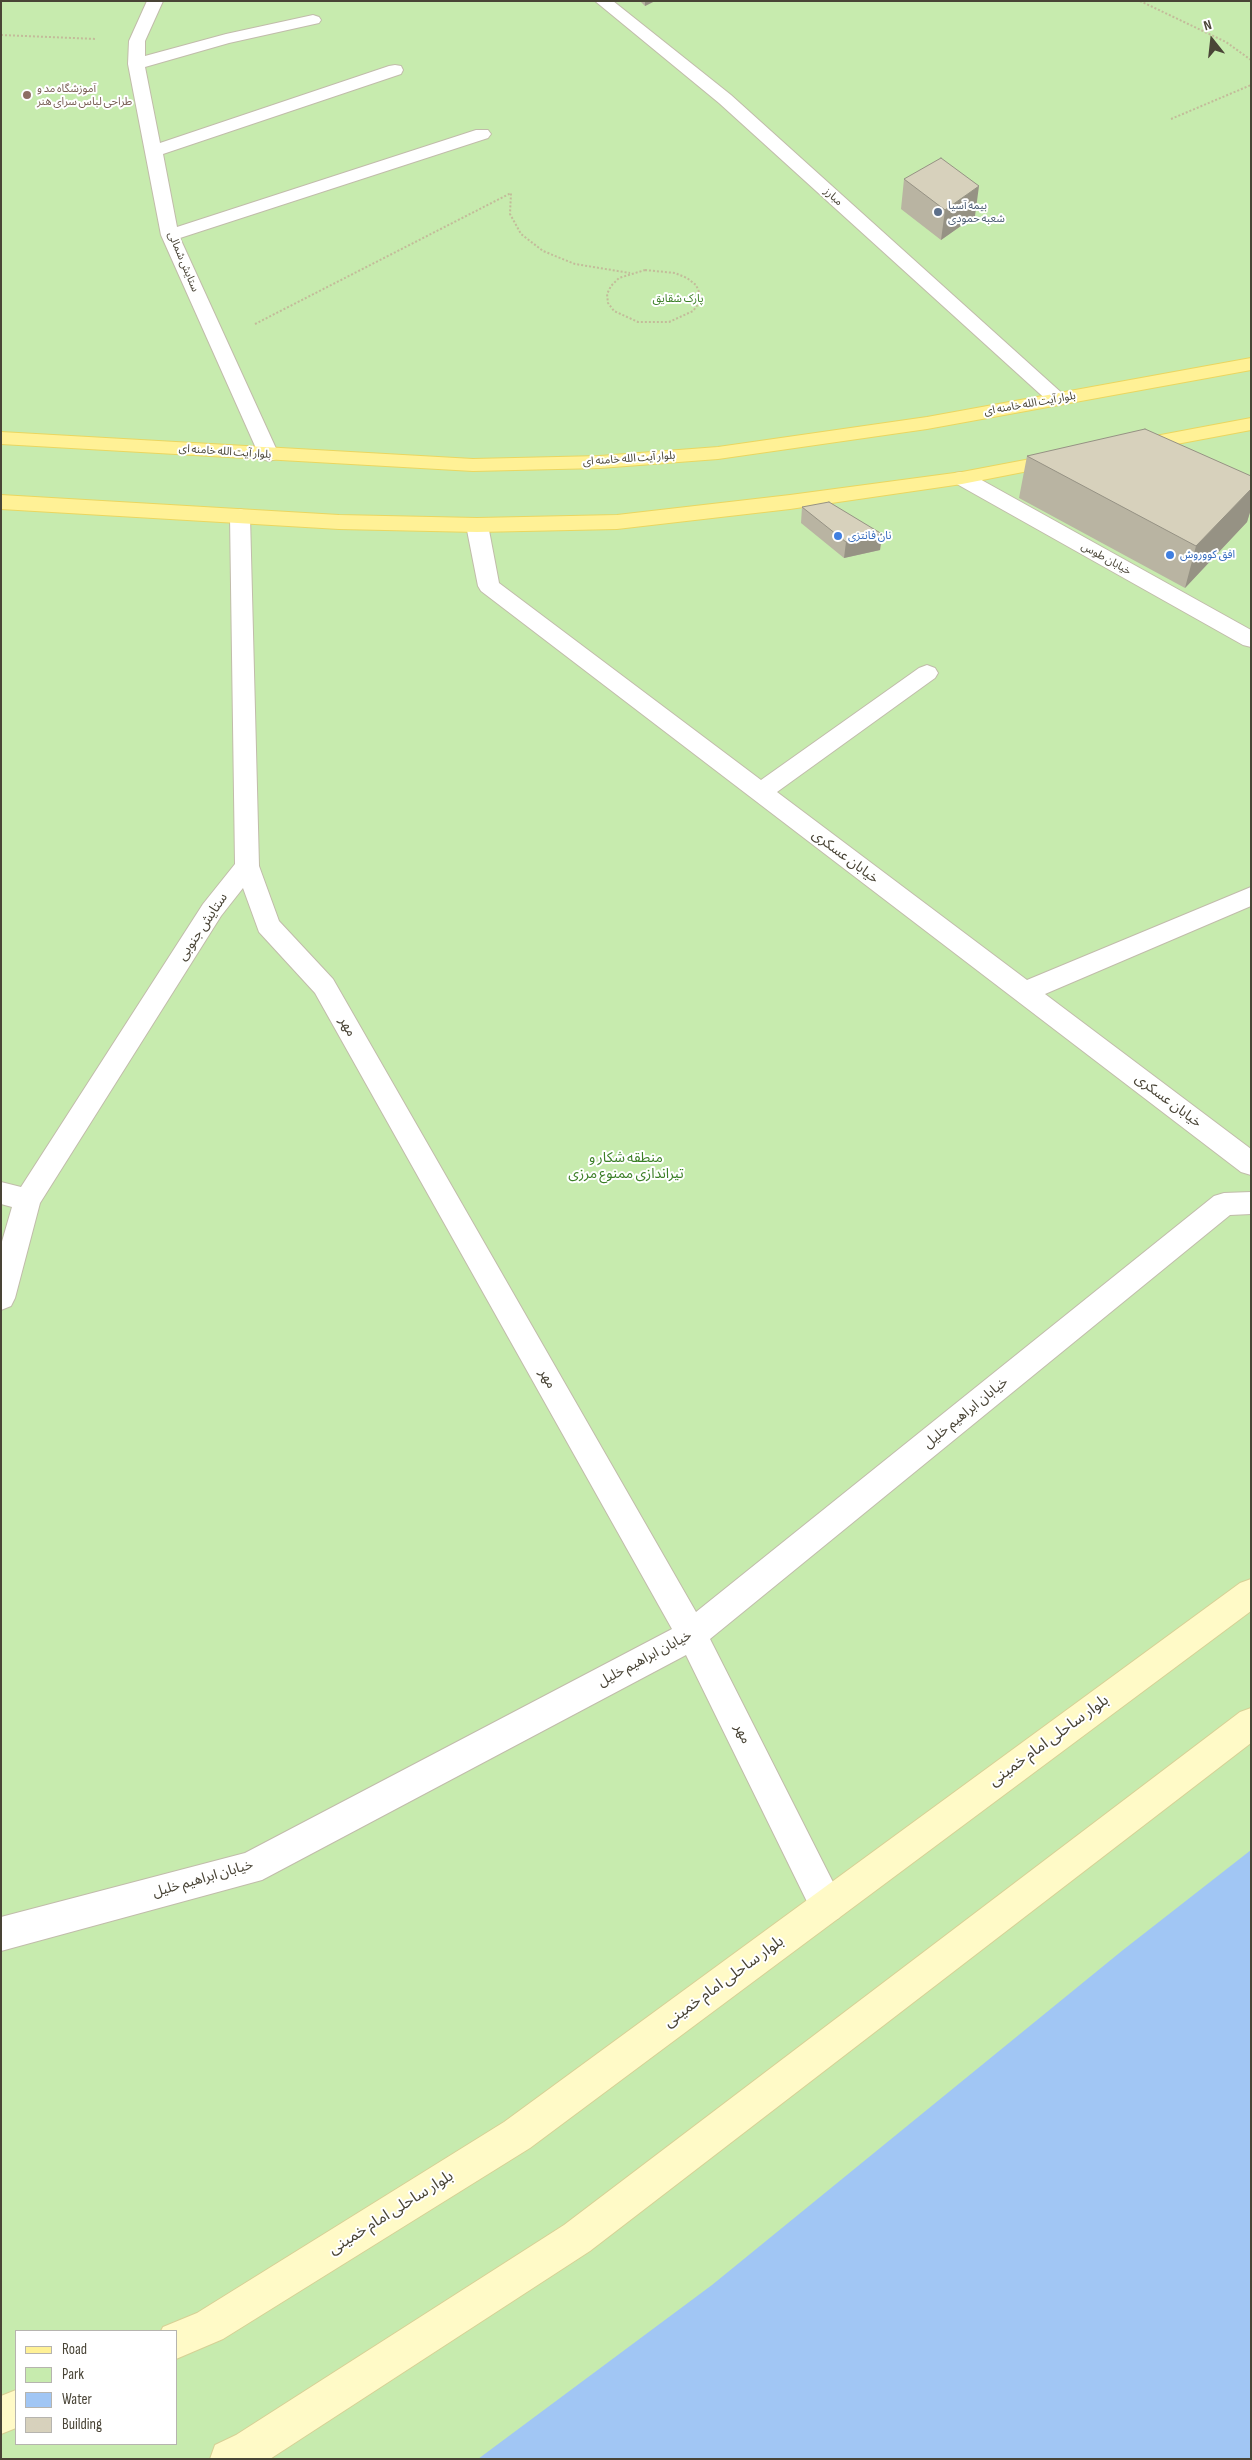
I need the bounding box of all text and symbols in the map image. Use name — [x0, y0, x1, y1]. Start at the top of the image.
north arrow — [1187, 15, 1237, 65]
text: N — [1202, 16, 1214, 34]
place label: آموزشگاه مد و طراحی لباس سرای هنر — [37, 82, 132, 108]
marker: آموزشگاه مد و طراحی لباس سرای هنر — [21, 89, 33, 101]
street label: مبارز — [821, 185, 845, 209]
place label: بیمه آسیا شعبه حمودی — [948, 199, 1005, 225]
marker: بیمه آسیا شعبه حمودی — [932, 206, 944, 218]
street label: ستایش شمالی — [164, 230, 202, 294]
park label: پارک شقایق — [653, 292, 703, 306]
street label: بلوار آیت الله خامنه ای — [983, 389, 1077, 419]
street label: بلوار آیت الله خامنه ای — [178, 442, 272, 462]
street label: بلوار آیت الله خامنه ای — [582, 449, 676, 469]
place label: نان فانتزی — [848, 529, 891, 543]
marker: نان فانتزی — [832, 530, 844, 542]
street label: خیابان طوس — [1079, 540, 1133, 578]
place label: افق کووروش — [1180, 548, 1235, 562]
marker: افق کووروش — [1164, 549, 1176, 561]
street label: خیابان عسکری — [808, 826, 882, 888]
street label: ستایش جنوبی — [174, 890, 232, 964]
street label: مهر — [335, 1014, 359, 1040]
street label: خیابان عسکری — [1131, 1070, 1205, 1132]
park label: منطقه شکار و تیراندازی ممنوع مرزی — [568, 1150, 684, 1182]
street label: مهر — [535, 1366, 559, 1392]
street label: خیابان ابراهیم خلیل — [920, 1374, 1012, 1452]
street label: خیابان ابراهیم خلیل — [595, 1627, 695, 1691]
street label: بلوار ساحلی امام خمینی — [985, 1691, 1113, 1791]
street label: مهر — [730, 1721, 754, 1747]
street label: خیابان ابراهیم خلیل — [151, 1857, 255, 1901]
street label: بلوار ساحلی امام خمینی — [660, 1932, 788, 2032]
street label: بلوار ساحلی امام خمینی — [325, 2167, 457, 2259]
legend — [15, 2330, 178, 2445]
text: Road — [62, 2340, 87, 2359]
text: Park — [62, 2365, 84, 2384]
text: Water — [62, 2390, 92, 2409]
text: Building — [62, 2415, 102, 2434]

